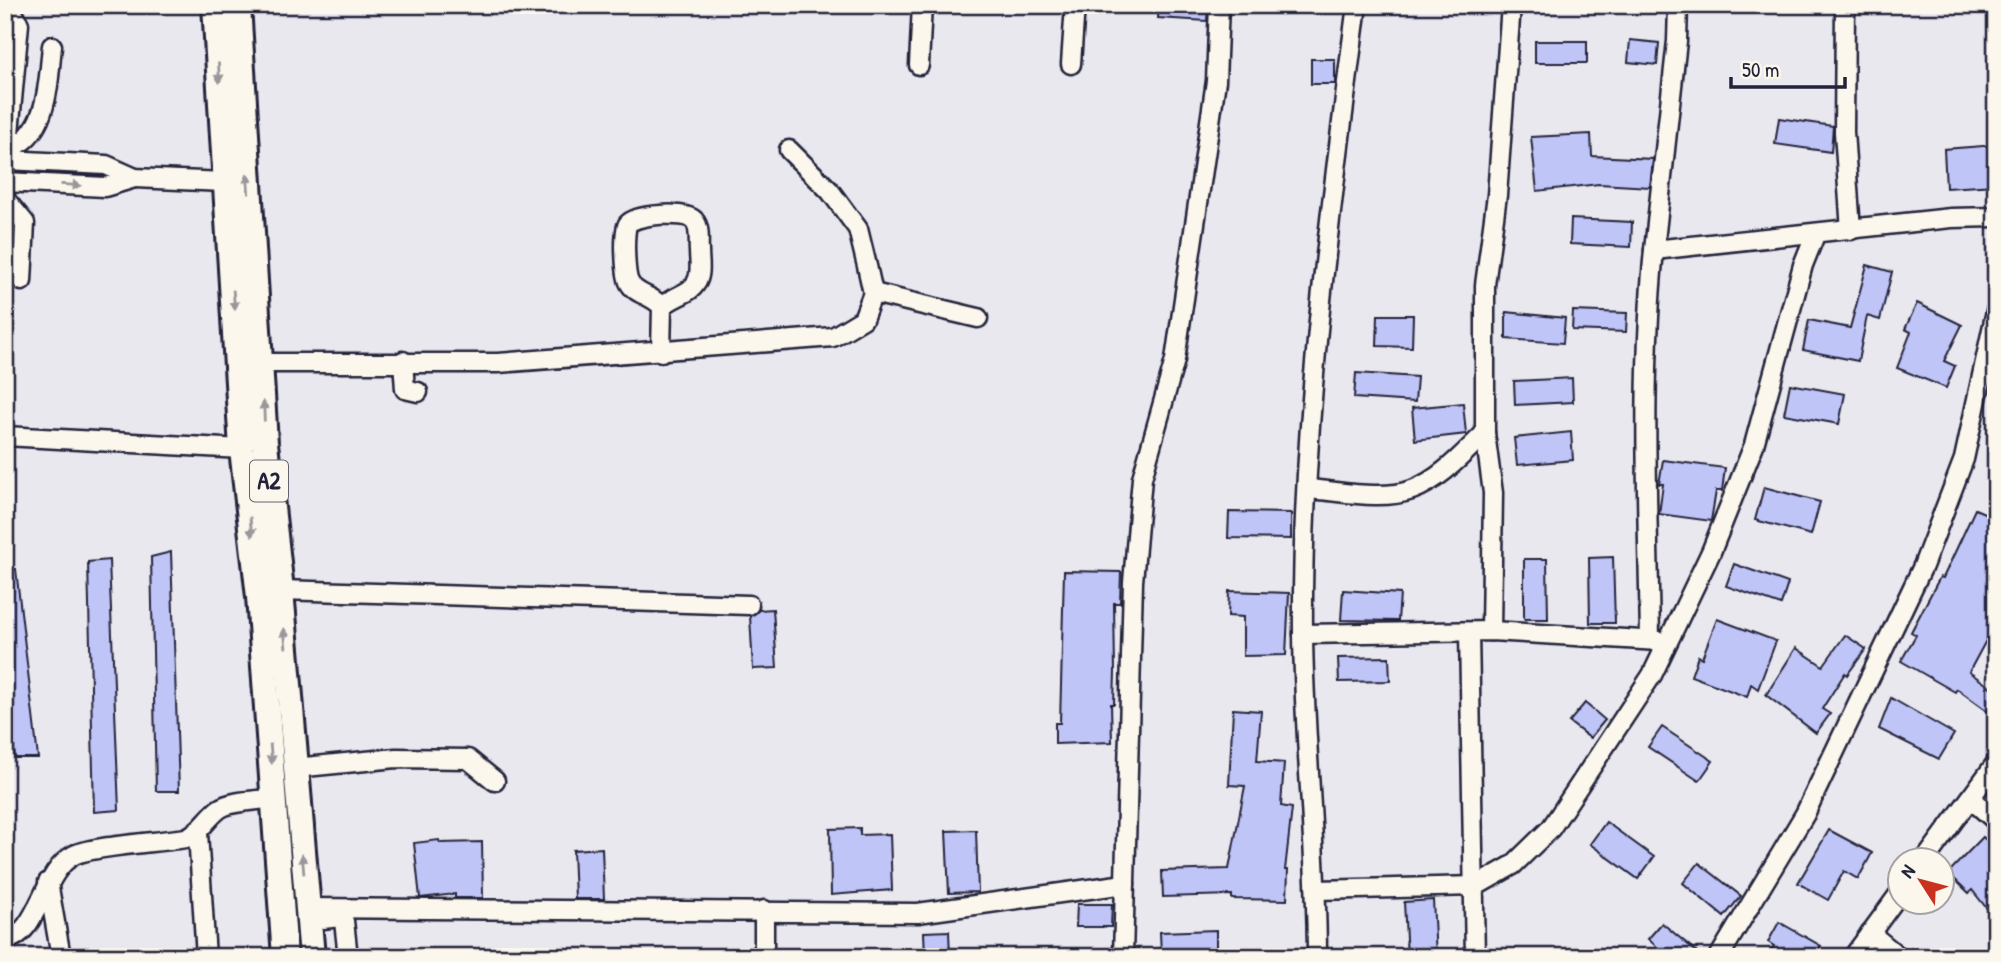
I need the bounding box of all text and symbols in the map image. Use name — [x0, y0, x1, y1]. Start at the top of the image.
scale bar — [1731, 46, 1845, 90]
text: 50 m — [1742, 55, 1779, 84]
one-way arrow — [213, 63, 224, 85]
one-way arrow — [242, 173, 253, 195]
one-way arrow — [60, 180, 82, 191]
one-way arrow — [229, 290, 240, 312]
one-way arrow — [258, 400, 269, 422]
road number: A2 — [250, 460, 288, 502]
one-way arrow — [245, 516, 256, 538]
one-way arrow — [279, 626, 290, 648]
one-way arrow — [266, 743, 277, 765]
north arrow — [1885, 846, 1955, 916]
one-way arrow — [297, 853, 308, 875]
text: N — [1894, 859, 1921, 883]

